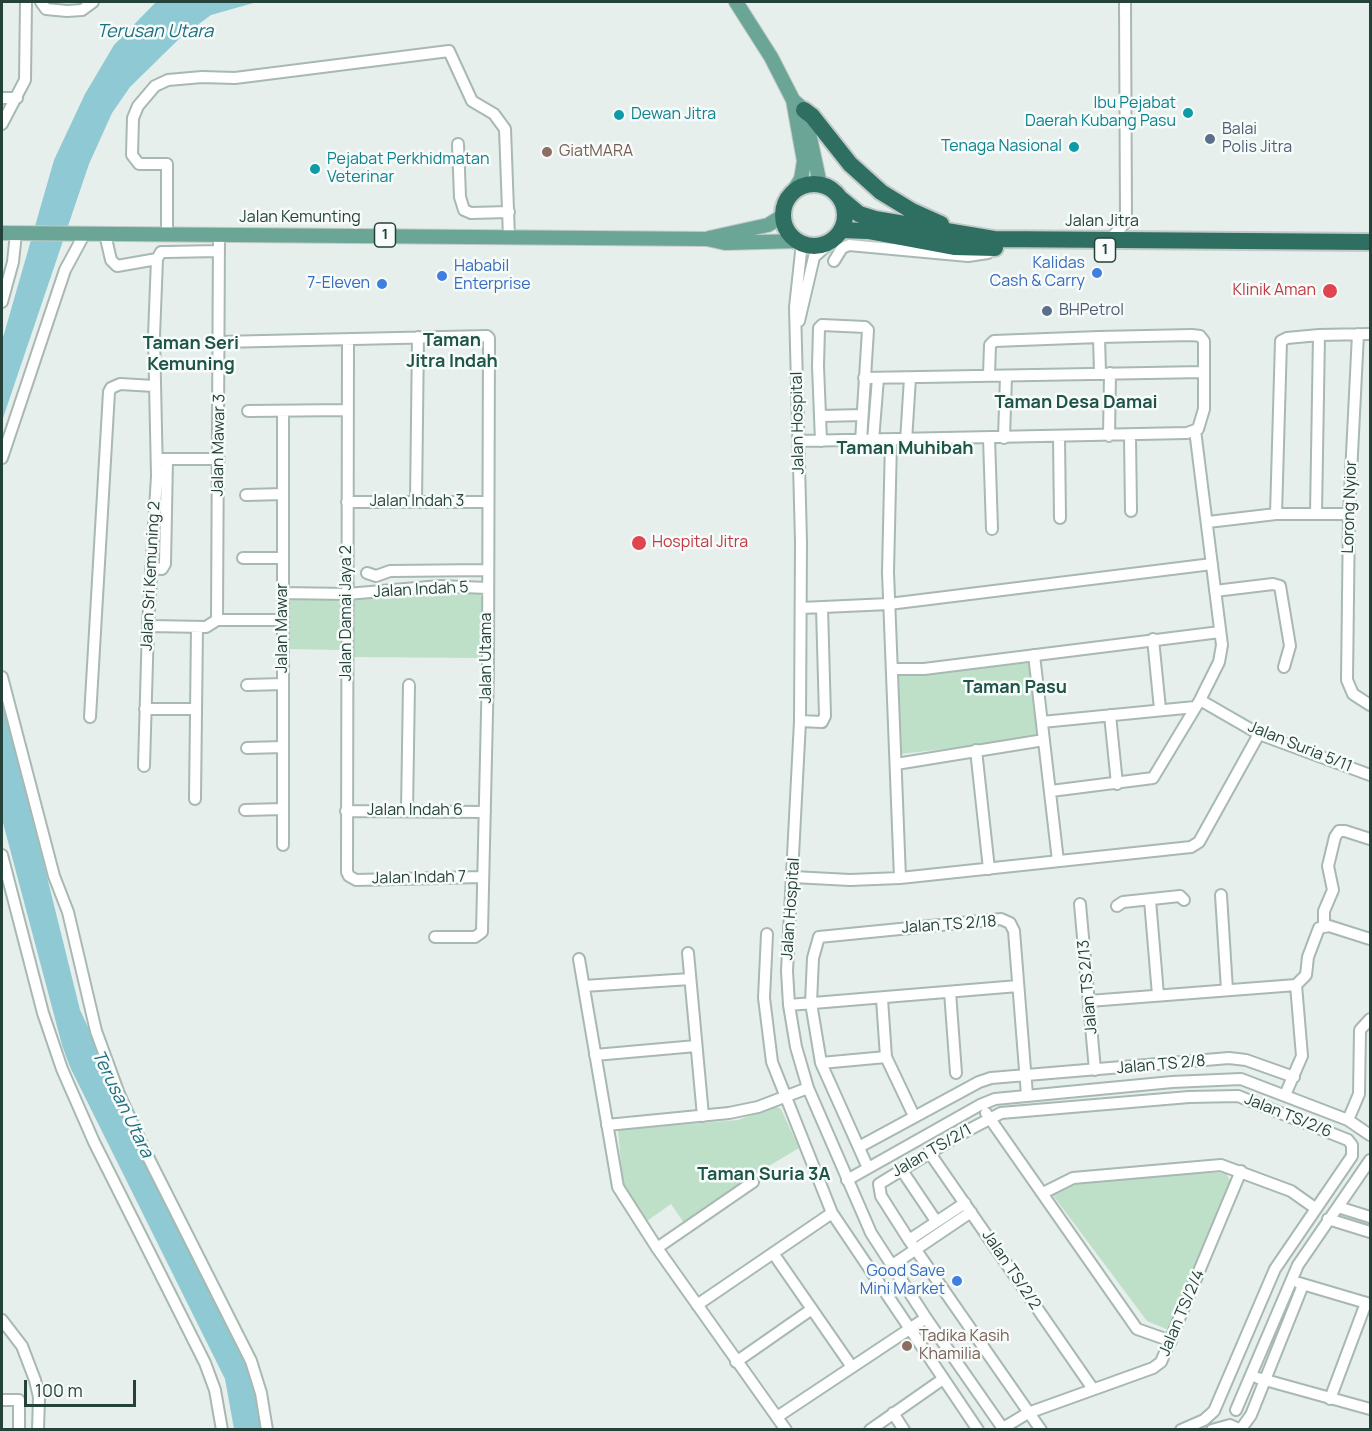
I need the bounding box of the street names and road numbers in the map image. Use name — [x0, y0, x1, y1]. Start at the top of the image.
street label: Jalan Kemunting — [239, 208, 361, 228]
street label: Jalan Jitra — [1065, 212, 1139, 232]
road number: 1 — [374, 223, 396, 247]
road number: 1 — [1094, 238, 1116, 262]
street label: Jalan Hospital — [788, 372, 808, 474]
street label: Jalan Mawar 3 — [209, 394, 229, 496]
street label: Lorong Nyior — [1339, 460, 1361, 554]
street label: Jalan Indah 3 — [370, 492, 464, 512]
street label: Jalan Sri Kemuning 2 — [137, 501, 165, 651]
street label: Jalan Damai Jaya 2 — [337, 545, 357, 681]
street label: Jalan Indah 5 — [373, 578, 469, 602]
street label: Jalan Mawar — [273, 583, 293, 673]
street label: Jalan Utama — [477, 613, 497, 703]
street label: Jalan Suria 5/11 — [1245, 717, 1355, 777]
street label: Jalan Indah 6 — [367, 801, 463, 821]
street label: Jalan Hospital — [778, 857, 804, 961]
street label: Jalan Indah 7 — [372, 868, 466, 888]
street label: Jalan TS 2/18 — [901, 912, 997, 938]
street label: Jalan TS 2/13 — [1074, 939, 1102, 1035]
street label: Jalan TS 2/8 — [1116, 1052, 1206, 1078]
street label: Jalan TS/2/6 — [1242, 1090, 1334, 1142]
street label: Jalan TS/2/1 — [889, 1120, 975, 1182]
street label: Jalan TS/2/2 — [977, 1227, 1045, 1313]
street label: Jalan TS/2/4 — [1155, 1267, 1209, 1359]

